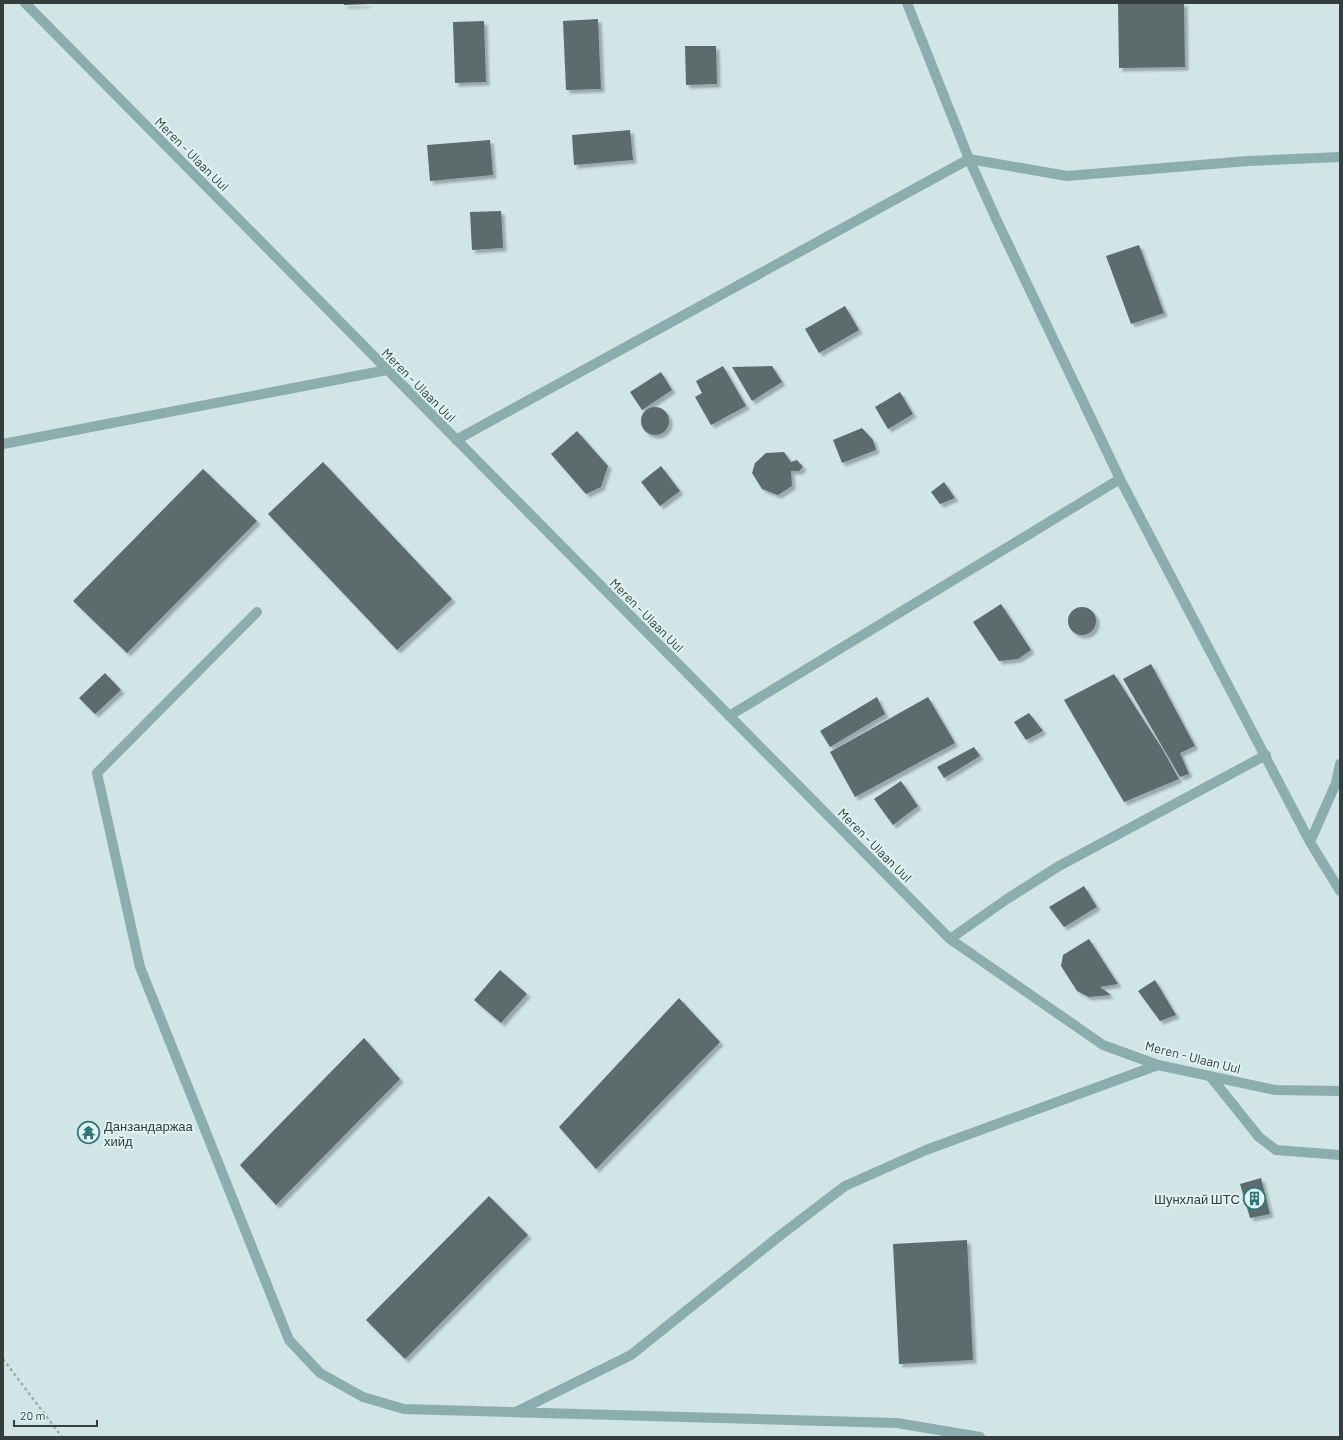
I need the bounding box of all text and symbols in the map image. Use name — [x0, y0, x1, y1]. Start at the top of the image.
street label: Meren - Ulaan Uul — [152, 114, 232, 194]
street label: Meren - Ulaan Uul — [379, 345, 459, 425]
street label: Meren - Ulaan Uul — [607, 575, 687, 655]
street label: Meren - Ulaan Uul — [835, 805, 915, 885]
street label: Meren - Ulaan Uul — [1144, 1037, 1242, 1077]
place label: Данзандаржаа хийд — [104, 1118, 194, 1149]
temple icon: Данзандаржаа хийд — [76, 1120, 102, 1146]
building icon: Шунхлай ШТС — [1242, 1186, 1268, 1212]
place label: Шунхлай ШТС — [1154, 1191, 1240, 1207]
scale bar — [14, 1402, 97, 1428]
text: 20 m — [20, 1408, 46, 1422]

